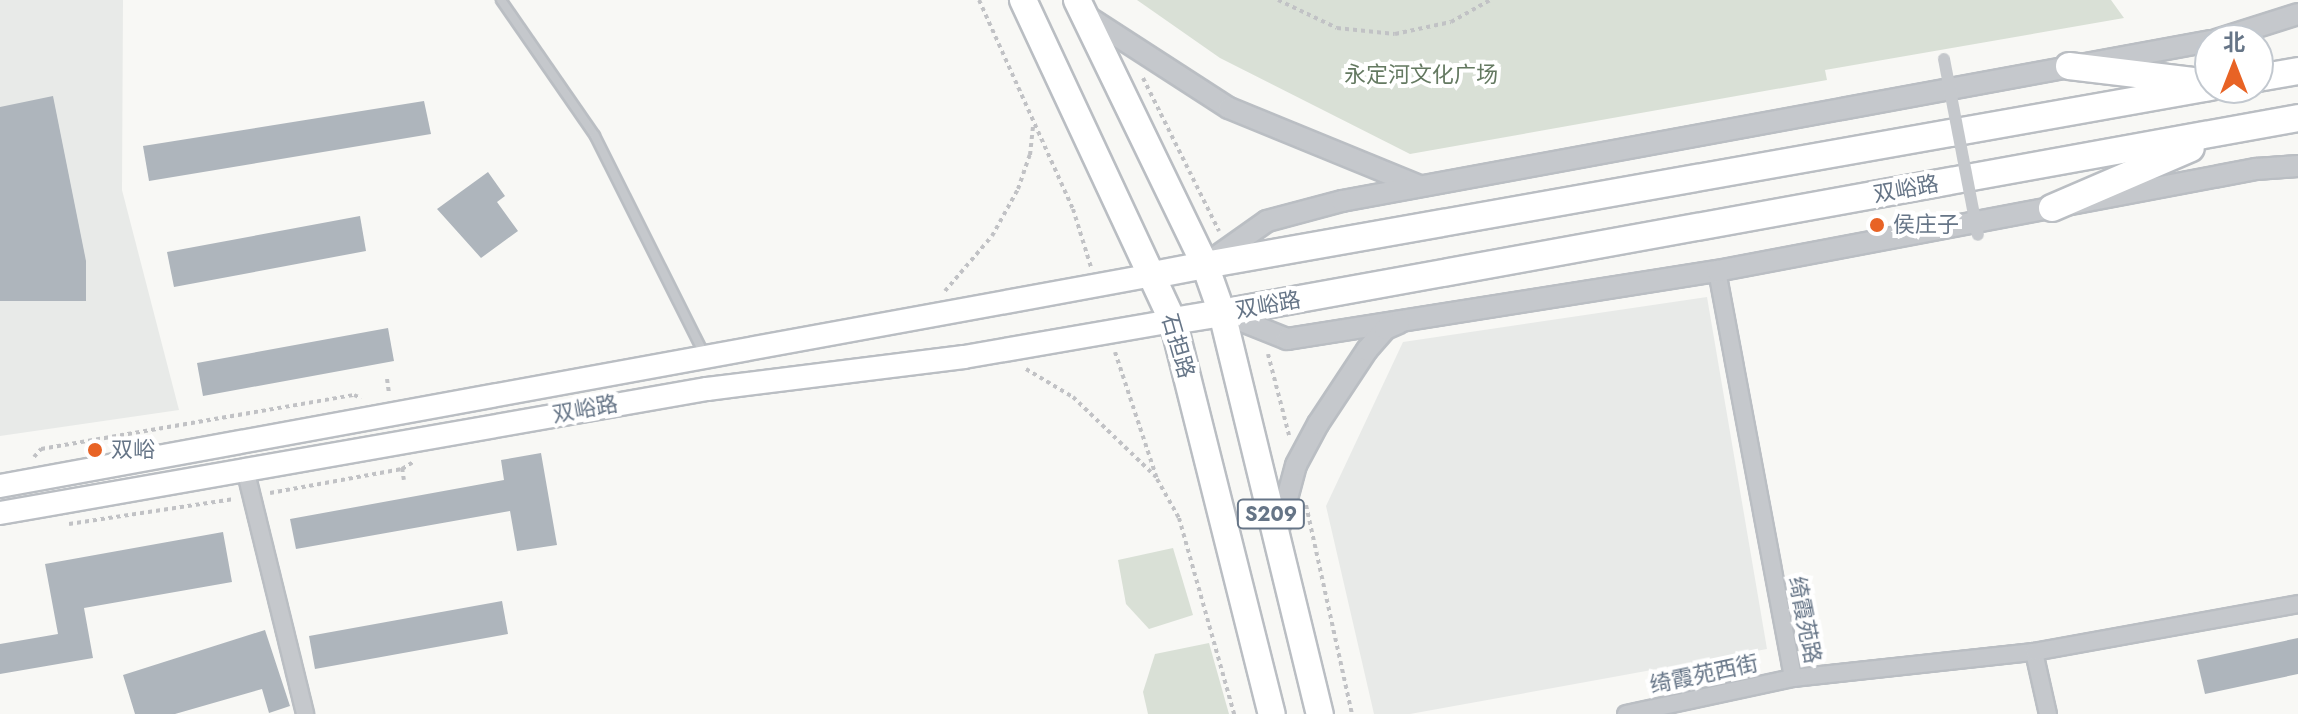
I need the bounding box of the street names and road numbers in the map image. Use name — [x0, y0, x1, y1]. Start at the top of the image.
street label: 双峪路 — [1871, 170, 1941, 208]
street label: 双峪路 — [1233, 286, 1303, 324]
street label: 石担路 — [1156, 311, 1200, 381]
street label: 双峪路 — [550, 390, 620, 428]
road number: S209 — [1235, 498, 1307, 530]
street label: 绮霞苑路 — [1784, 574, 1826, 666]
street label: 绮霞苑西街 — [1647, 650, 1761, 698]

